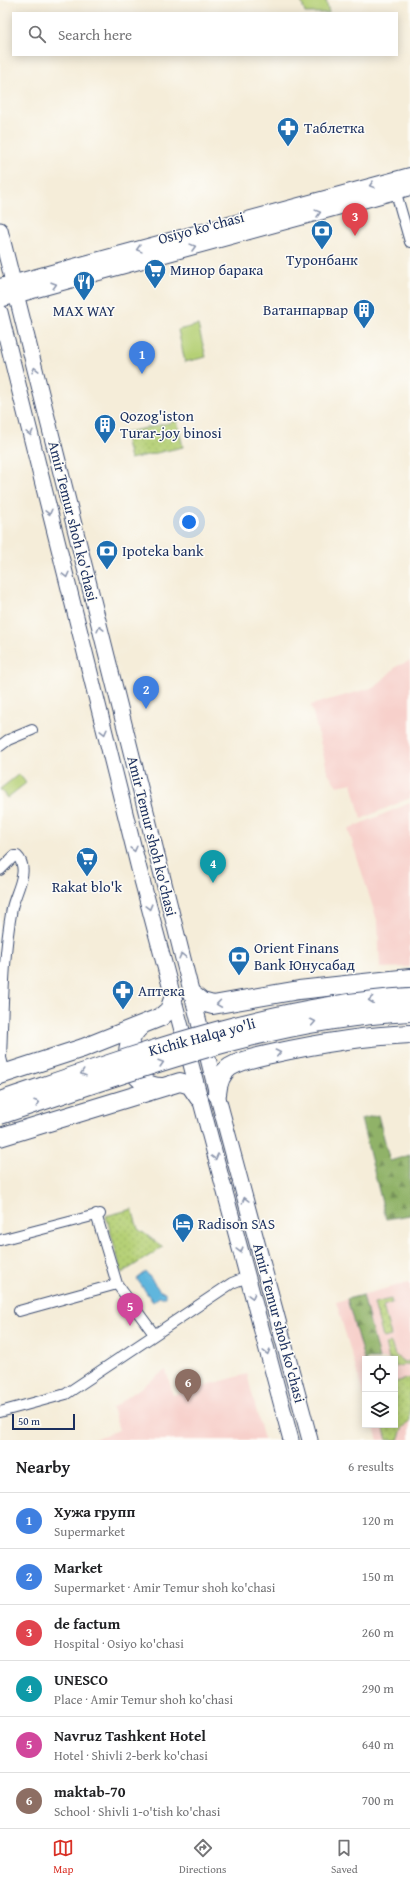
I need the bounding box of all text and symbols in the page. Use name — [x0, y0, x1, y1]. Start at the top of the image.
search box — [12, 12, 398, 56]
icon: search — [26, 23, 48, 45]
text: Search here — [58, 24, 132, 45]
pharmacy icon: Таблетка — [275, 115, 301, 148]
place label: Таблетка — [304, 117, 366, 138]
one-way arrow — [369, 180, 376, 189]
pin: 3 — [342, 203, 368, 236]
street label: Osiyo ko'chasi — [155, 206, 246, 249]
one-way arrow — [315, 209, 322, 218]
bank icon: Туронбанк — [309, 218, 335, 251]
one-way arrow — [136, 244, 143, 253]
one-way arrow — [190, 244, 196, 252]
place label: Туронбанк — [286, 249, 358, 270]
supermarket icon: Минор барака — [142, 257, 168, 290]
place label: Минор барака — [170, 259, 264, 280]
restaurant icon: MAX WAY — [71, 269, 97, 302]
one-way arrow — [50, 281, 57, 290]
building icon: Ватанпарвар — [351, 297, 377, 330]
place label: Ватанпарвар — [263, 299, 348, 320]
place label: MAX WAY — [53, 300, 115, 321]
pin: 1 — [129, 341, 155, 374]
one-way arrow — [31, 367, 40, 374]
place label: Qozog'iston Turar-joy binosi — [120, 405, 222, 443]
building icon: Qozog'iston Turar-joy binosi — [92, 412, 118, 445]
one-way arrow — [25, 430, 33, 436]
street label: Amir Temur shoh ko'chasi — [43, 439, 104, 603]
one-way arrow — [45, 509, 53, 515]
your location — [179, 512, 199, 532]
bank icon: Ipoteka bank — [94, 538, 120, 571]
place label: Ipoteka bank — [122, 540, 204, 561]
one-way arrow — [61, 572, 69, 578]
one-way arrow — [96, 626, 104, 632]
pin: 2 — [133, 676, 159, 709]
one-way arrow — [100, 729, 108, 735]
street label: Amir Temur shoh ko'chasi — [122, 754, 183, 918]
supermarket icon: Rakat blo'k — [74, 845, 100, 878]
one-way arrow — [129, 845, 137, 852]
pin: 4 — [200, 850, 226, 883]
place label: Rakat blo'k — [52, 876, 122, 897]
one-way arrow — [144, 904, 152, 910]
place label: Orient Finans Bank Юнусабад — [254, 937, 355, 975]
bank icon: Orient Finans Bank Юнусабад — [226, 944, 252, 977]
one-way arrow — [178, 953, 187, 960]
pharmacy icon: Аптека — [110, 978, 136, 1011]
place label: Аптека — [138, 980, 186, 1001]
one-way arrow — [368, 995, 374, 1004]
one-way arrow — [216, 999, 222, 1008]
street label: Kichik Halqa yo'li — [146, 1012, 258, 1061]
one-way arrow — [310, 1019, 317, 1027]
one-way arrow — [275, 1049, 281, 1057]
one-way arrow — [157, 1059, 164, 1068]
one-way arrow — [79, 1068, 86, 1077]
one-way arrow — [33, 1099, 40, 1108]
one-way arrow — [210, 1153, 219, 1160]
one-way arrow — [242, 1197, 250, 1203]
hotel icon: Radison SAS — [170, 1211, 196, 1244]
place label: Radison SAS — [198, 1213, 275, 1234]
street label: Amir Temur shoh ko'chasi — [248, 1241, 311, 1405]
one-way arrow — [235, 1246, 244, 1253]
one-way arrow — [247, 1292, 256, 1299]
pin: 5 — [117, 1293, 143, 1326]
one-way arrow — [262, 1348, 271, 1355]
map controls — [362, 1356, 398, 1428]
button: locate — [362, 1356, 398, 1392]
pin: 6 — [175, 1369, 201, 1402]
button: layers — [362, 1392, 398, 1428]
scale bar — [12, 1412, 75, 1431]
text: 50 m — [18, 1413, 40, 1429]
text: Nearby — [16, 1454, 70, 1479]
text: 6 results — [348, 1457, 394, 1476]
text: Хужа групп — [54, 1501, 135, 1522]
text: 1 — [26, 1511, 32, 1530]
text: 120 m — [362, 1511, 394, 1530]
text: Supermarket — [54, 1522, 125, 1541]
text: Market — [54, 1557, 103, 1578]
text: 2 — [26, 1567, 32, 1586]
text: 150 m — [362, 1567, 394, 1586]
text: Supermarket · Amir Temur shoh ko'chasi — [54, 1578, 275, 1597]
text: de factum — [54, 1613, 120, 1634]
text: 3 — [26, 1623, 32, 1642]
text: 260 m — [362, 1623, 394, 1642]
text: Hospital · Osiyo ko'chasi — [54, 1634, 184, 1653]
text: UNESCO — [54, 1669, 108, 1690]
text: 4 — [26, 1679, 32, 1698]
text: 290 m — [362, 1679, 394, 1698]
text: Place · Amir Temur shoh ko'chasi — [54, 1690, 233, 1709]
text: Navruz Tashkent Hotel — [54, 1725, 206, 1746]
text: 5 — [26, 1735, 32, 1754]
text: 640 m — [362, 1735, 394, 1754]
text: Hotel · Shivli 2-berk ko'chasi — [54, 1746, 208, 1765]
text: maktab-70 — [54, 1781, 126, 1802]
text: 6 — [26, 1791, 32, 1810]
text: 700 m — [362, 1791, 394, 1810]
text: School · Shivli 1-o'tish ko'chasi — [54, 1802, 220, 1821]
tab: Map — [52, 1837, 74, 1877]
tab: Directions — [179, 1837, 226, 1877]
tab: Saved — [331, 1837, 358, 1877]

